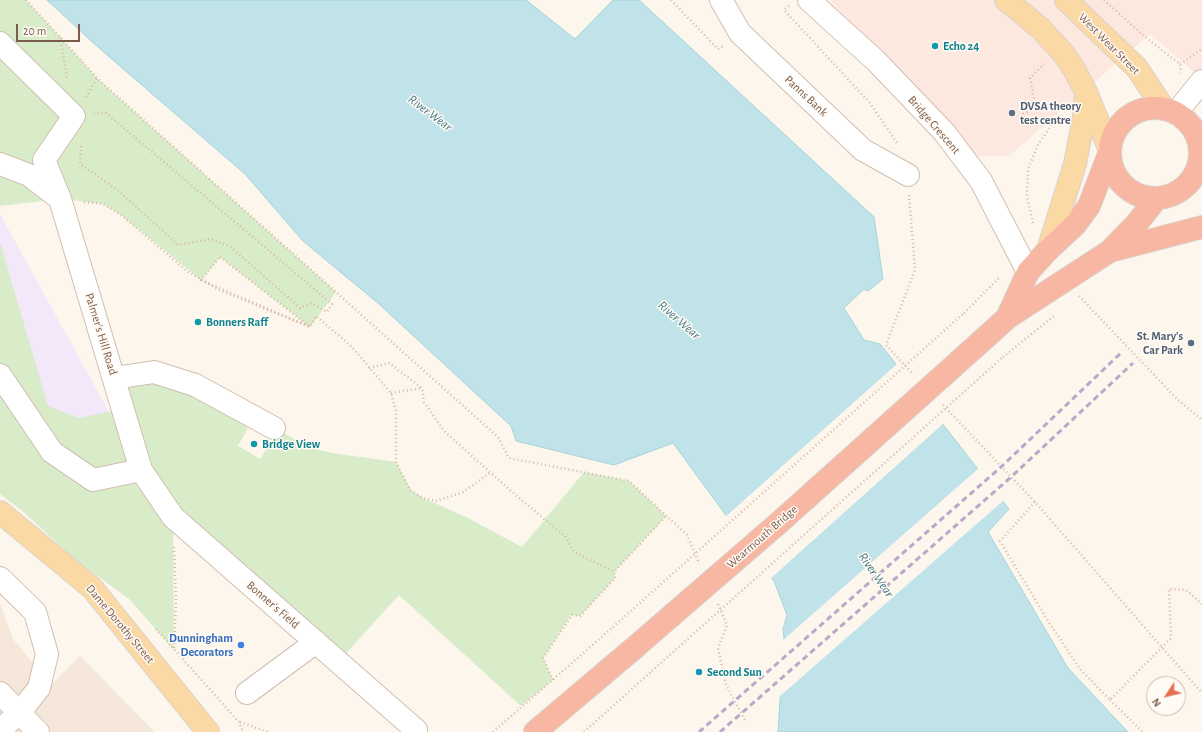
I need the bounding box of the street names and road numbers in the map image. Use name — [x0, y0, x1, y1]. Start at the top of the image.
street label: West Wear Street — [1075, 10, 1143, 78]
street label: Panns Bank — [782, 72, 830, 120]
street label: Bridge Crescent — [905, 93, 963, 157]
street label: Palmer's Hill Road — [82, 291, 120, 377]
street label: Wearmouth Bridge — [724, 502, 800, 572]
street label: Bonner's Field — [244, 578, 302, 632]
street label: Dame Dorothy Street — [83, 582, 157, 666]

